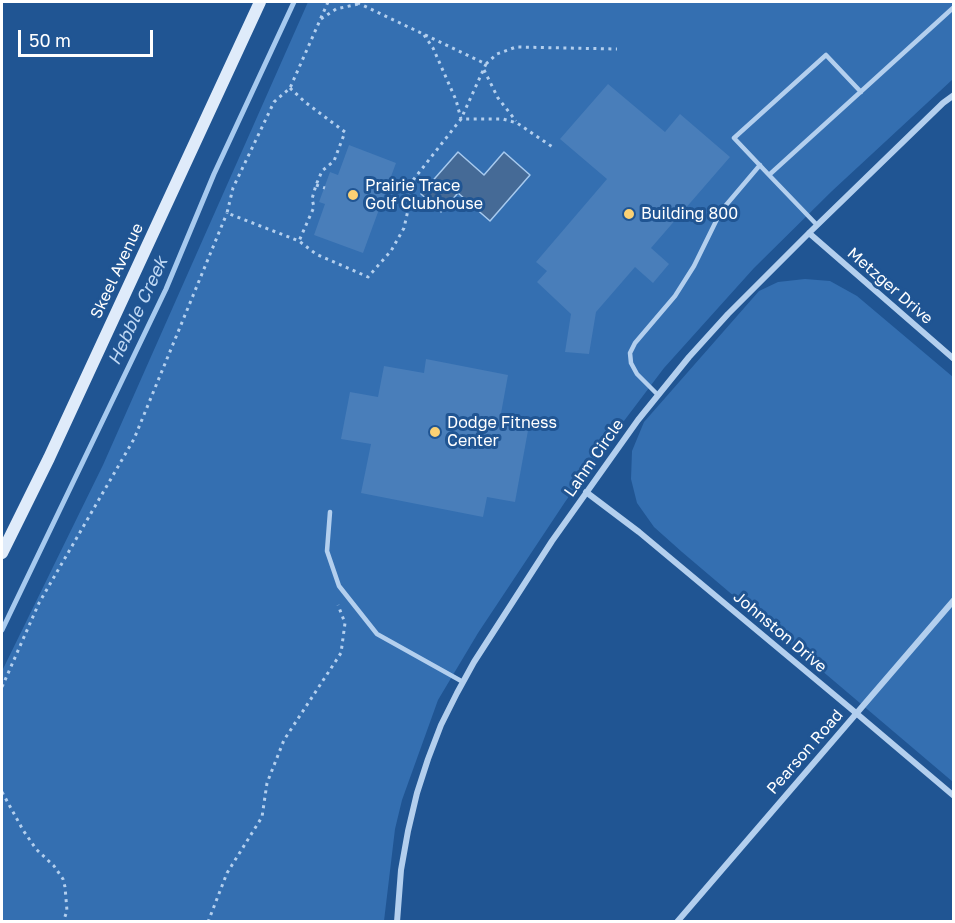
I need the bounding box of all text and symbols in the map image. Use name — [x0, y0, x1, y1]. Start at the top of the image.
scale bar — [21, 18, 156, 56]
text: 50 m — [29, 29, 71, 51]
place label: Prairie Trace Golf Clubhouse — [365, 176, 483, 214]
marker: Prairie Trace Golf Clubhouse — [346, 188, 360, 202]
place label: Building 800 — [641, 204, 738, 224]
marker: Building 800 — [622, 207, 636, 221]
street label: Skeel Avenue — [87, 220, 147, 322]
street label: Metzger Drive — [843, 244, 937, 328]
water label: Hebble Creek — [104, 253, 172, 369]
place label: Dodge Fitness Center — [447, 413, 557, 451]
street label: Lahm Circle — [560, 415, 628, 501]
marker: Dodge Fitness Center — [428, 425, 442, 439]
street label: Johnston Drive — [729, 587, 831, 677]
street label: Pearson Road — [763, 706, 847, 798]

